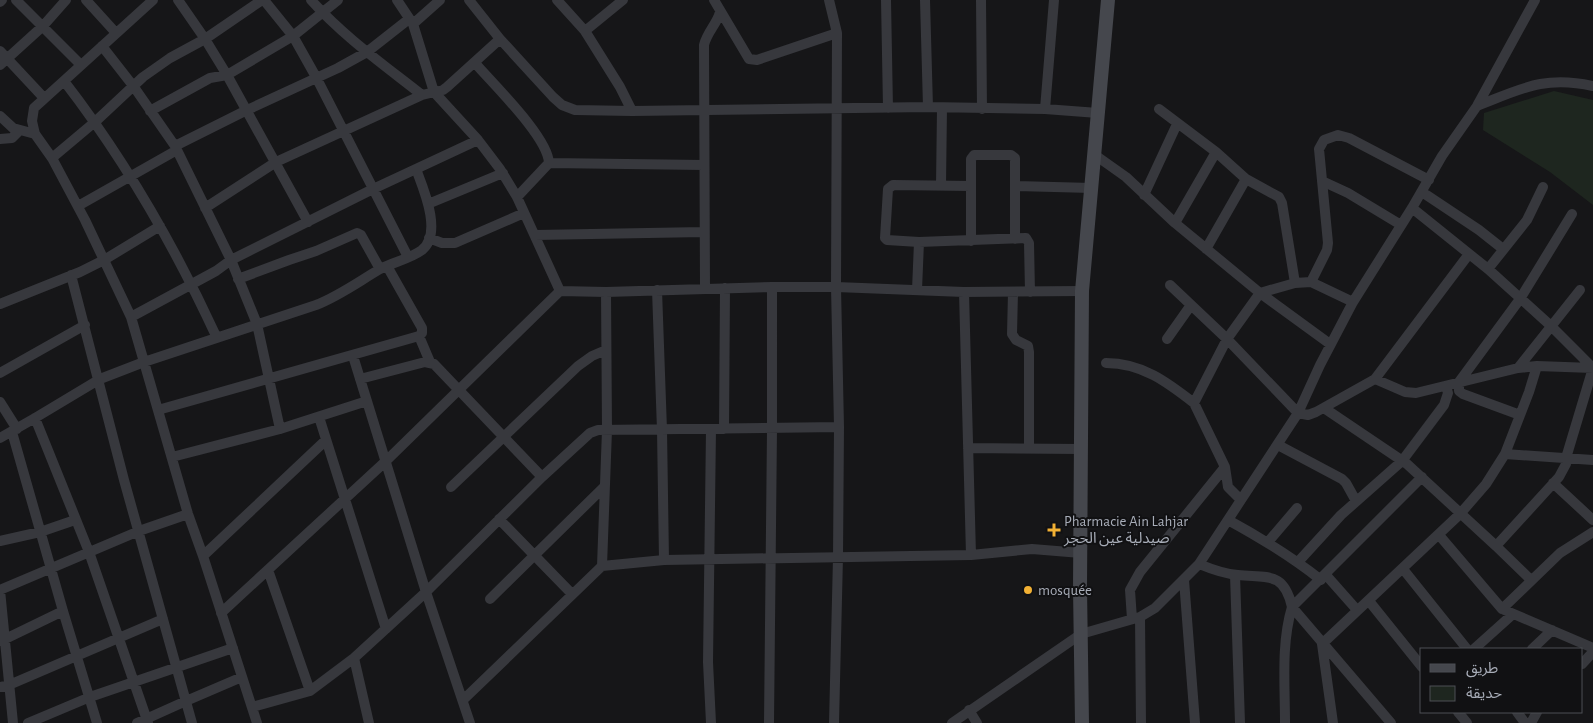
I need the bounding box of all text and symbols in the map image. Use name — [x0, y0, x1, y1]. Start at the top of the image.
place label: Pharmacie Ain Lahjar صيدلية عين الحجر — [1063, 514, 1188, 547]
marker: Pharmacie Ain Lahjar صيدلية عين الحجر — [1048, 524, 1060, 536]
place label: mosquée — [1038, 583, 1092, 598]
marker: mosquée — [1022, 584, 1034, 596]
legend — [1420, 648, 1583, 713]
text: طريق — [1466, 661, 1498, 678]
text: حديقة — [1466, 686, 1502, 701]

